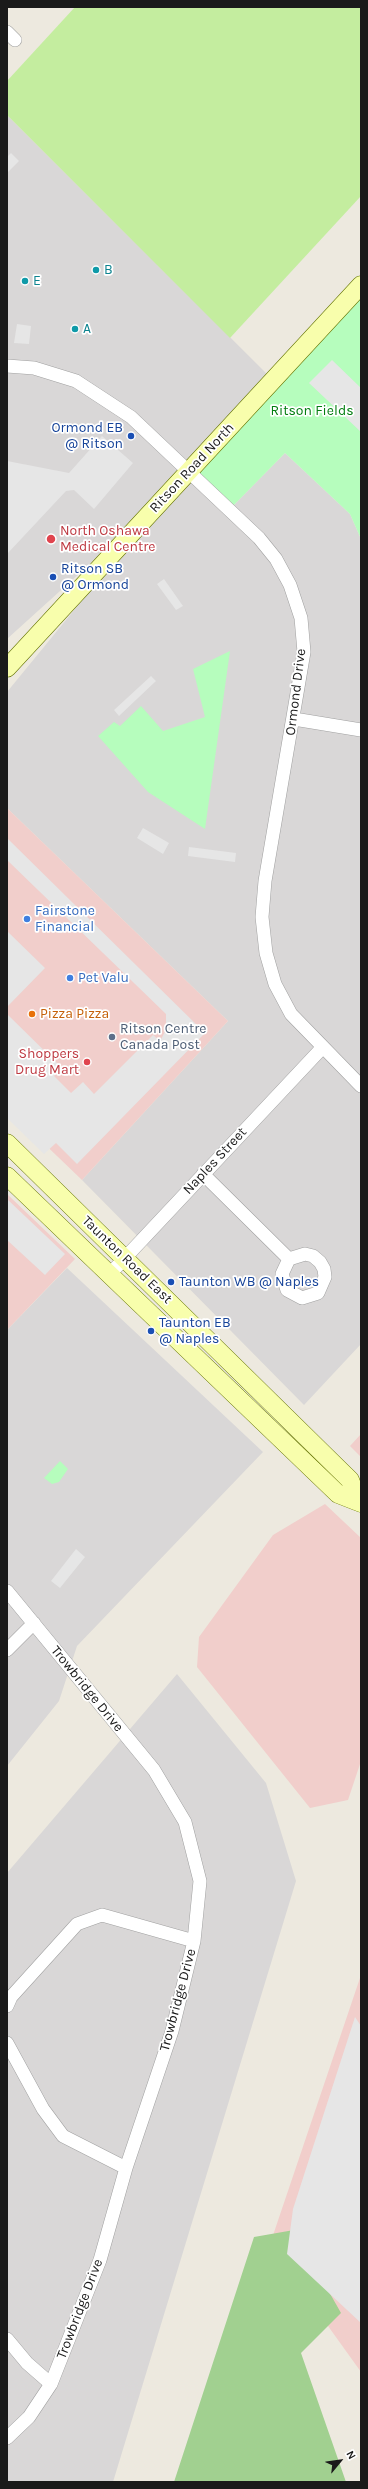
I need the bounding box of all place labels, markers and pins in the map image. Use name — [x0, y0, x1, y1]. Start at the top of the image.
place label: B — [104, 262, 113, 278]
marker: B — [91, 265, 101, 275]
place label: E — [33, 273, 41, 289]
marker: E — [20, 276, 30, 286]
place label: A — [83, 321, 91, 337]
marker: A — [70, 324, 80, 334]
place label: Ormond EB @ Ritson — [52, 420, 123, 452]
marker: Ormond EB @ Ritson — [126, 431, 136, 441]
place label: North Oshawa Medical Centre — [60, 523, 155, 556]
marker: North Oshawa Medical Centre — [45, 533, 57, 545]
place label: Ritson SB @ Ormond — [61, 561, 129, 594]
marker: Ritson SB @ Ormond — [48, 572, 58, 582]
place label: Fairstone Financial — [35, 903, 95, 936]
marker: Fairstone Financial — [22, 914, 32, 924]
place label: Pet Valu — [78, 970, 129, 986]
marker: Pet Valu — [65, 973, 75, 983]
place label: Pizza Pizza — [40, 1006, 109, 1022]
marker: Pizza Pizza — [27, 1009, 37, 1019]
place label: Ritson Centre Canada Post — [120, 1021, 207, 1054]
marker: Ritson Centre Canada Post — [107, 1032, 117, 1042]
place label: Shoppers Drug Mart — [15, 1046, 79, 1078]
marker: Shoppers Drug Mart — [82, 1057, 92, 1067]
place label: Taunton WB @ Naples — [179, 1274, 319, 1290]
marker: Taunton WB @ Naples — [166, 1277, 176, 1287]
place label: Taunton EB @ Naples — [159, 1315, 231, 1348]
marker: Taunton EB @ Naples — [146, 1326, 156, 1336]

